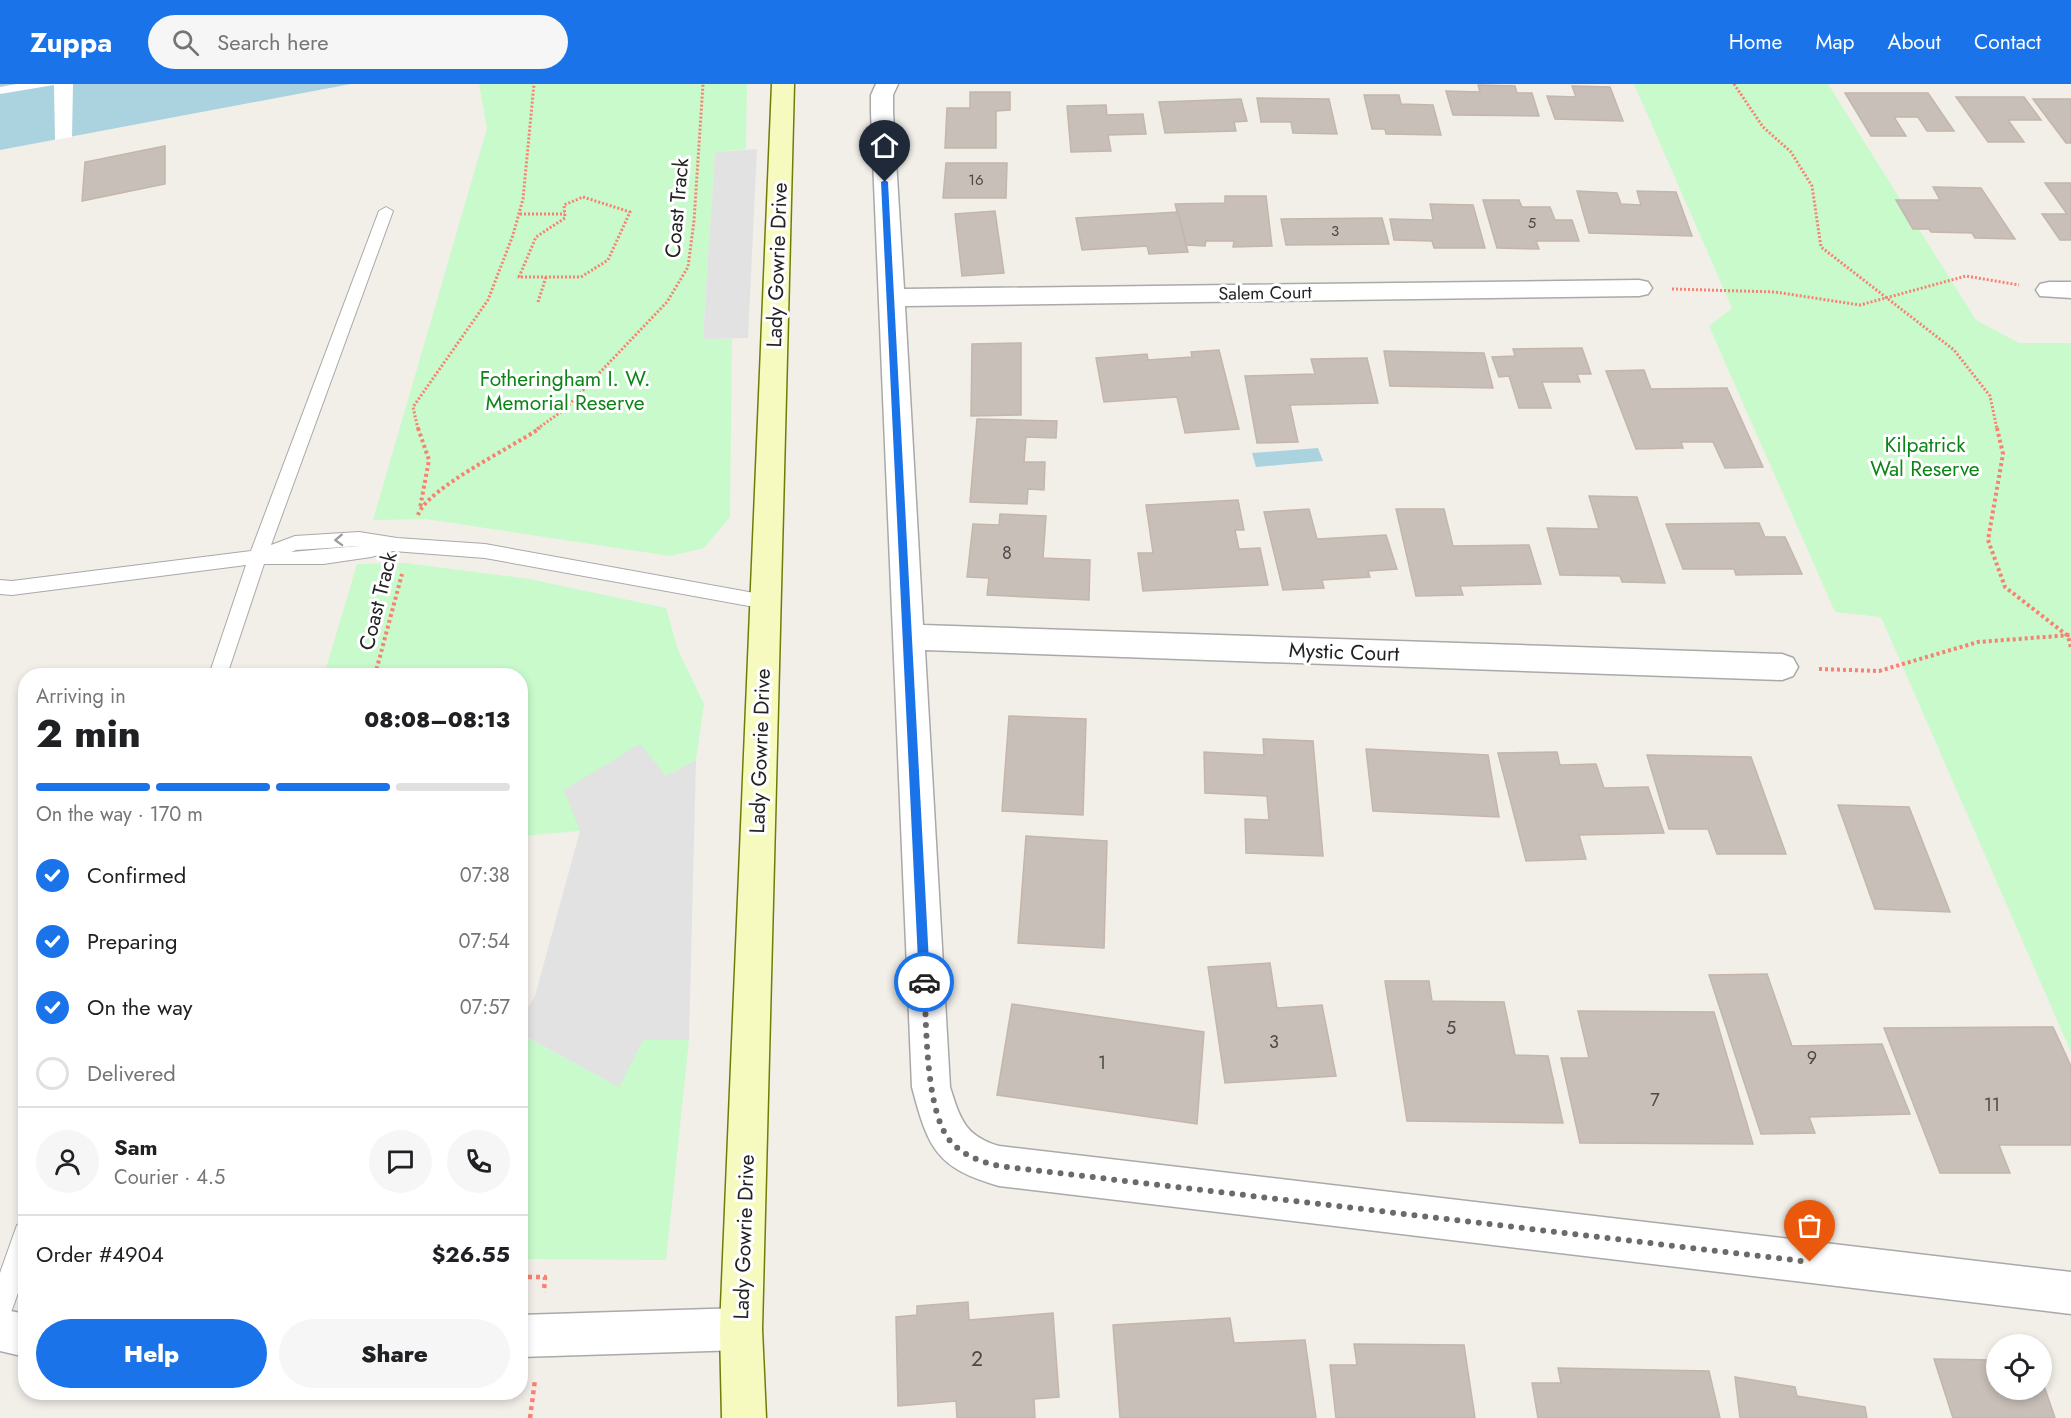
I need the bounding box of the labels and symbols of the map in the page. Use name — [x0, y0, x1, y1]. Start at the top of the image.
pin — [859, 120, 910, 182]
street label: Coast Track — [658, 156, 696, 259]
house number: 16 — [968, 169, 984, 191]
street label: Lady Gowrie Drive — [759, 182, 795, 348]
house number: 5 — [1528, 212, 1536, 234]
house number: 3 — [1331, 220, 1339, 242]
street label: Salem Court — [1218, 279, 1313, 307]
park label: Fotheringham I. W. Memorial Reserve — [480, 364, 650, 418]
park label: Kilpatrick Wal Reserve — [1870, 430, 1980, 484]
one-way arrow — [335, 533, 344, 546]
house number: 8 — [1002, 540, 1012, 566]
street label: Coast Track — [351, 548, 405, 653]
street label: Mystic Court — [1288, 635, 1400, 669]
street label: Lady Gowrie Drive — [742, 668, 778, 834]
courier — [894, 952, 954, 1012]
house number: 5 — [1446, 1015, 1456, 1041]
house number: 3 — [1269, 1029, 1279, 1055]
house number: 9 — [1807, 1045, 1817, 1071]
house number: 1 — [1098, 1050, 1106, 1076]
house number: 7 — [1650, 1087, 1660, 1113]
house number: 11 — [1984, 1092, 2000, 1118]
street label: Lady Gowrie Drive — [726, 1154, 762, 1320]
pin — [1784, 1200, 1835, 1262]
house number: 2 — [971, 1344, 983, 1374]

